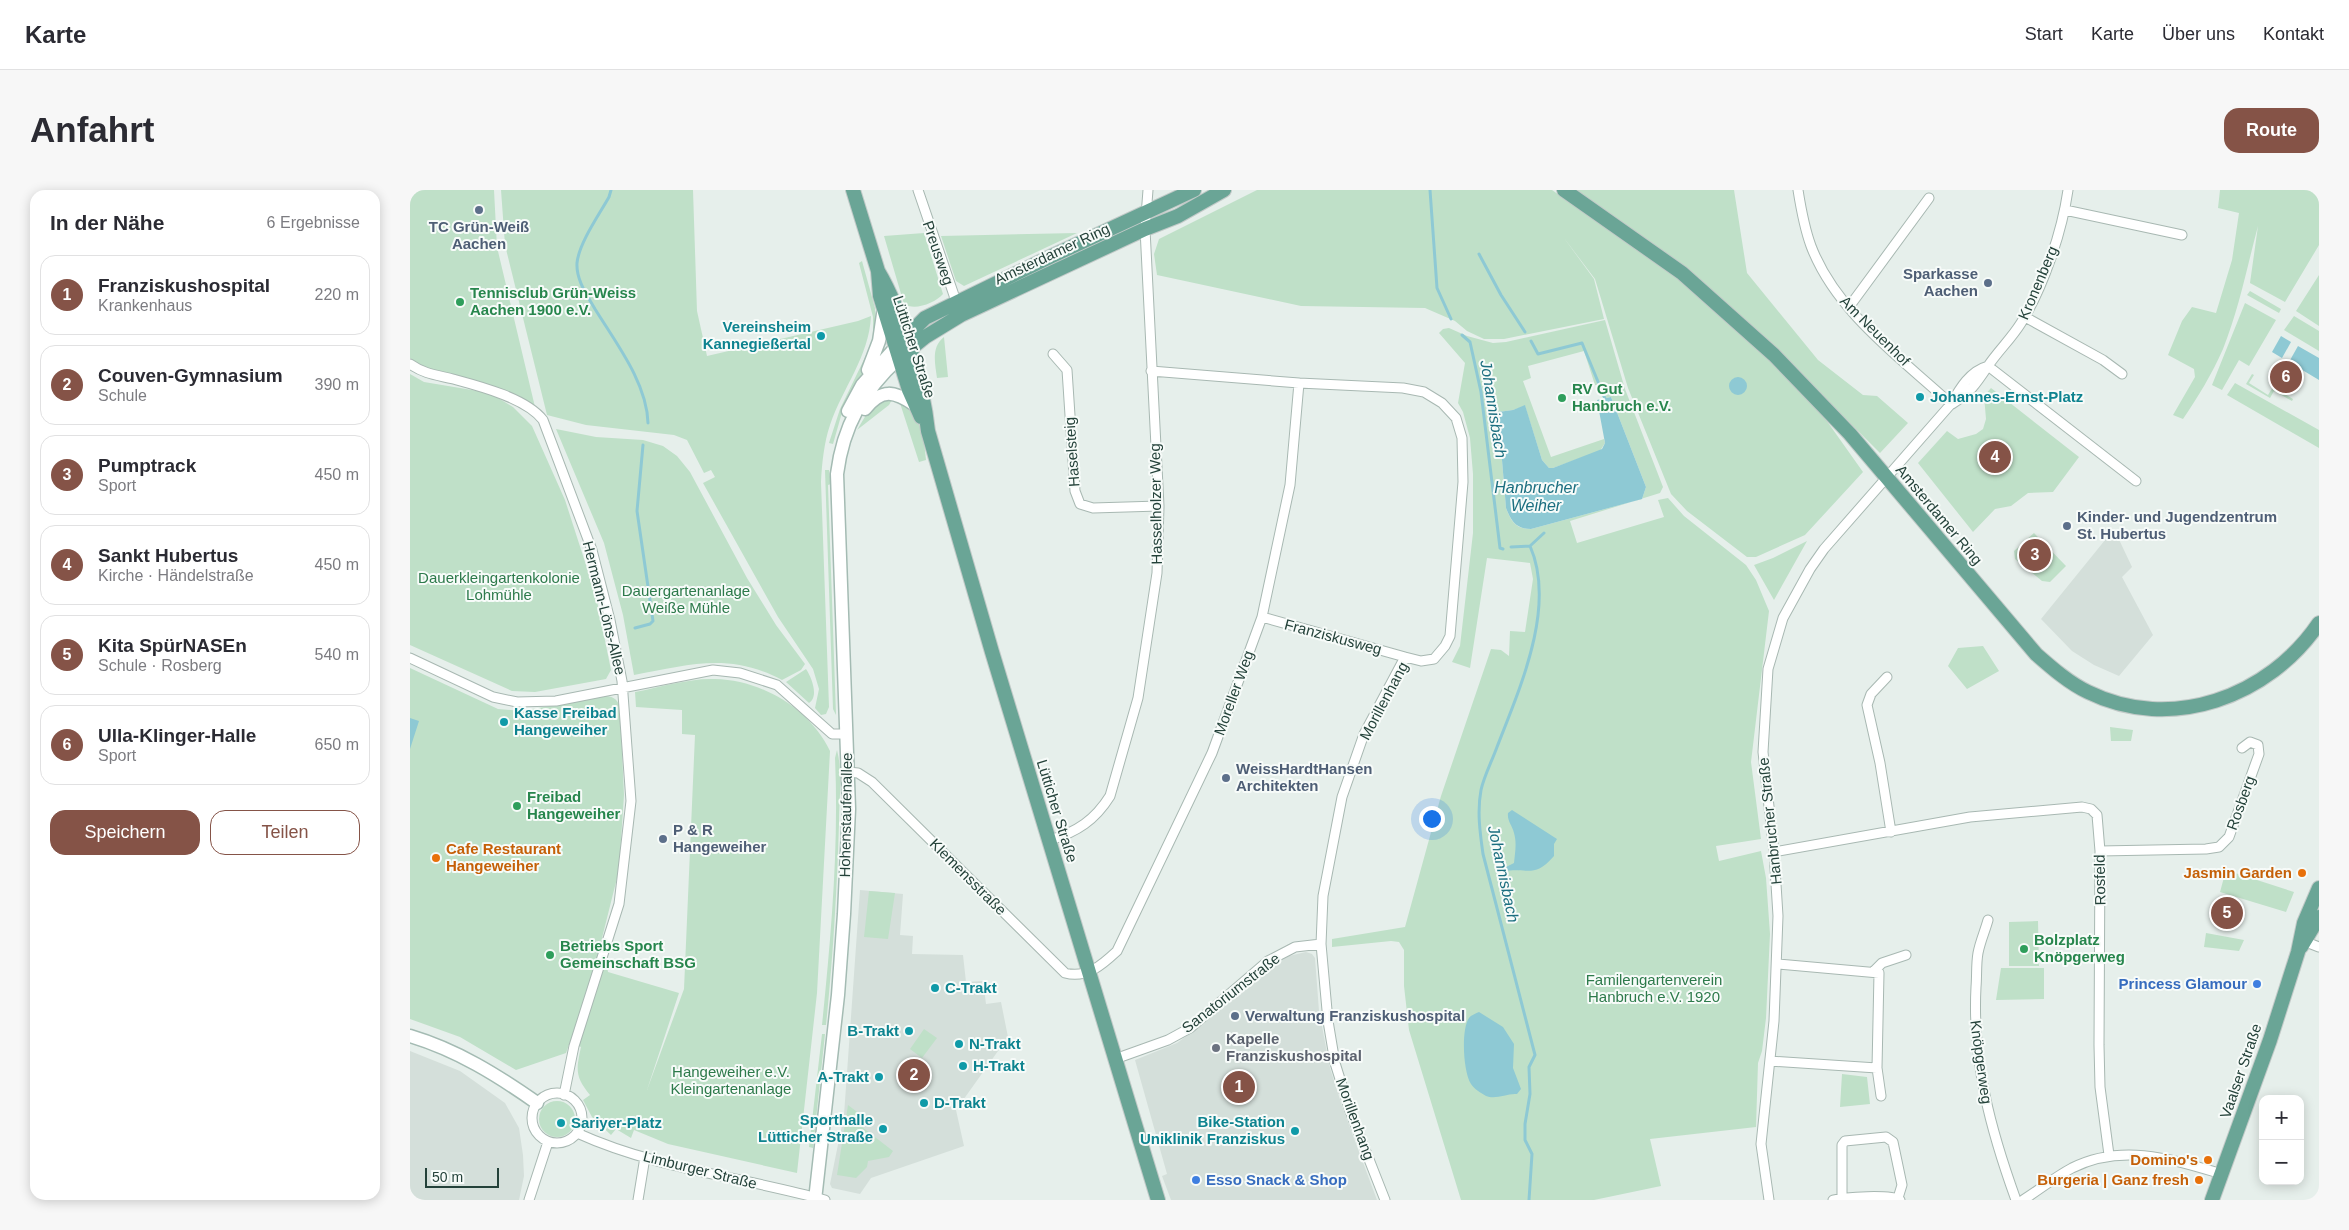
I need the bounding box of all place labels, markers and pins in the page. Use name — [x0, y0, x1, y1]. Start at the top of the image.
marker: TC Grün-Weiß Aachen — [473, 204, 485, 216]
place label: TC Grün-Weiß Aachen — [429, 218, 529, 252]
place label: Sparkasse Aachen — [1903, 265, 1978, 299]
marker: Sparkasse Aachen — [1982, 277, 1994, 289]
place label: Tennisclub Grün-Weiss Aachen 1900 e.V. — [470, 284, 636, 318]
marker: Tennisclub Grün-Weiss Aachen 1900 e.V. — [454, 296, 466, 308]
place label: Vereinsheim Kannegießertal — [703, 318, 811, 352]
marker: Vereinsheim Kannegießertal — [815, 330, 827, 342]
pin: 6 — [2270, 358, 2302, 396]
place label: RV Gut Hanbruch e.V. — [1572, 380, 1671, 414]
place label: Johannes-Ernst-Platz — [1930, 388, 2083, 405]
marker: Johannes-Ernst-Platz — [1914, 391, 1926, 403]
marker: RV Gut Hanbruch e.V. — [1556, 392, 1568, 404]
pin: 4 — [1979, 438, 2011, 476]
place label: Kinder- und Jugendzentrum St. Hubertus — [2077, 508, 2277, 542]
marker: Kinder- und Jugendzentrum St. Hubertus — [2061, 520, 2073, 532]
pin: 3 — [2019, 536, 2051, 574]
place label: Kasse Freibad Hangeweiher — [514, 704, 617, 738]
marker: Kasse Freibad Hangeweiher — [498, 716, 510, 728]
place label: WeissHardtHansen Architekten — [1236, 760, 1372, 794]
marker: WeissHardtHansen Architekten — [1220, 772, 1232, 784]
place label: Freibad Hangeweiher — [527, 788, 621, 822]
marker: Freibad Hangeweiher — [511, 800, 523, 812]
place label: P & R Hangeweiher — [673, 821, 767, 855]
marker: P & R Hangeweiher — [657, 833, 669, 845]
place label: Cafe Restaurant Hangeweiher — [446, 840, 561, 874]
marker: Cafe Restaurant Hangeweiher — [430, 852, 442, 864]
place label: Jasmin Garden — [2184, 864, 2292, 881]
marker: Jasmin Garden — [2296, 867, 2308, 879]
pin: 5 — [2211, 894, 2243, 932]
place label: Bolzplatz Knöpgerweg — [2034, 931, 2125, 965]
place label: Betriebs Sport Gemeinschaft BSG — [560, 937, 696, 971]
marker: Bolzplatz Knöpgerweg — [2018, 943, 2030, 955]
marker: Betriebs Sport Gemeinschaft BSG — [544, 949, 556, 961]
place label: Princess Glamour — [2119, 975, 2247, 992]
marker: Princess Glamour — [2251, 978, 2263, 990]
place label: C-Trakt — [945, 979, 997, 996]
marker: C-Trakt — [929, 982, 941, 994]
place label: Verwaltung Franziskushospital — [1245, 1007, 1465, 1024]
marker: Verwaltung Franziskushospital — [1229, 1010, 1241, 1022]
place label: B-Trakt — [847, 1022, 899, 1039]
marker: B-Trakt — [903, 1025, 915, 1037]
place label: Kapelle Franziskushospital — [1226, 1030, 1362, 1064]
place label: N-Trakt — [969, 1035, 1021, 1052]
marker: N-Trakt — [953, 1038, 965, 1050]
marker: Kapelle Franziskushospital — [1210, 1042, 1222, 1054]
pin: 2 — [898, 1056, 930, 1094]
place label: H-Trakt — [973, 1057, 1025, 1074]
marker: H-Trakt — [957, 1060, 969, 1072]
place label: A-Trakt — [817, 1068, 869, 1085]
pin: 1 — [1223, 1068, 1255, 1106]
marker: A-Trakt — [873, 1071, 885, 1083]
place label: D-Trakt — [934, 1094, 986, 1111]
marker: D-Trakt — [918, 1097, 930, 1109]
place label: Sporthalle Lütticher Straße — [758, 1111, 873, 1145]
place label: Bike-Station Uniklinik Franziskus — [1140, 1113, 1285, 1147]
place label: Sariyer-Platz — [571, 1114, 662, 1131]
marker: Sariyer-Platz — [555, 1117, 567, 1129]
marker: Sporthalle Lütticher Straße — [877, 1123, 889, 1135]
marker: Bike-Station Uniklinik Franziskus — [1289, 1125, 1301, 1137]
place label: Domino's — [2130, 1151, 2198, 1168]
marker: Domino's — [2202, 1154, 2214, 1166]
place label: Esso Snack & Shop — [1206, 1171, 1347, 1188]
place label: Burgeria | Ganz fresh — [2037, 1171, 2189, 1188]
marker: Esso Snack & Shop — [1190, 1174, 1202, 1186]
marker: Burgeria | Ganz fresh — [2193, 1174, 2205, 1186]

